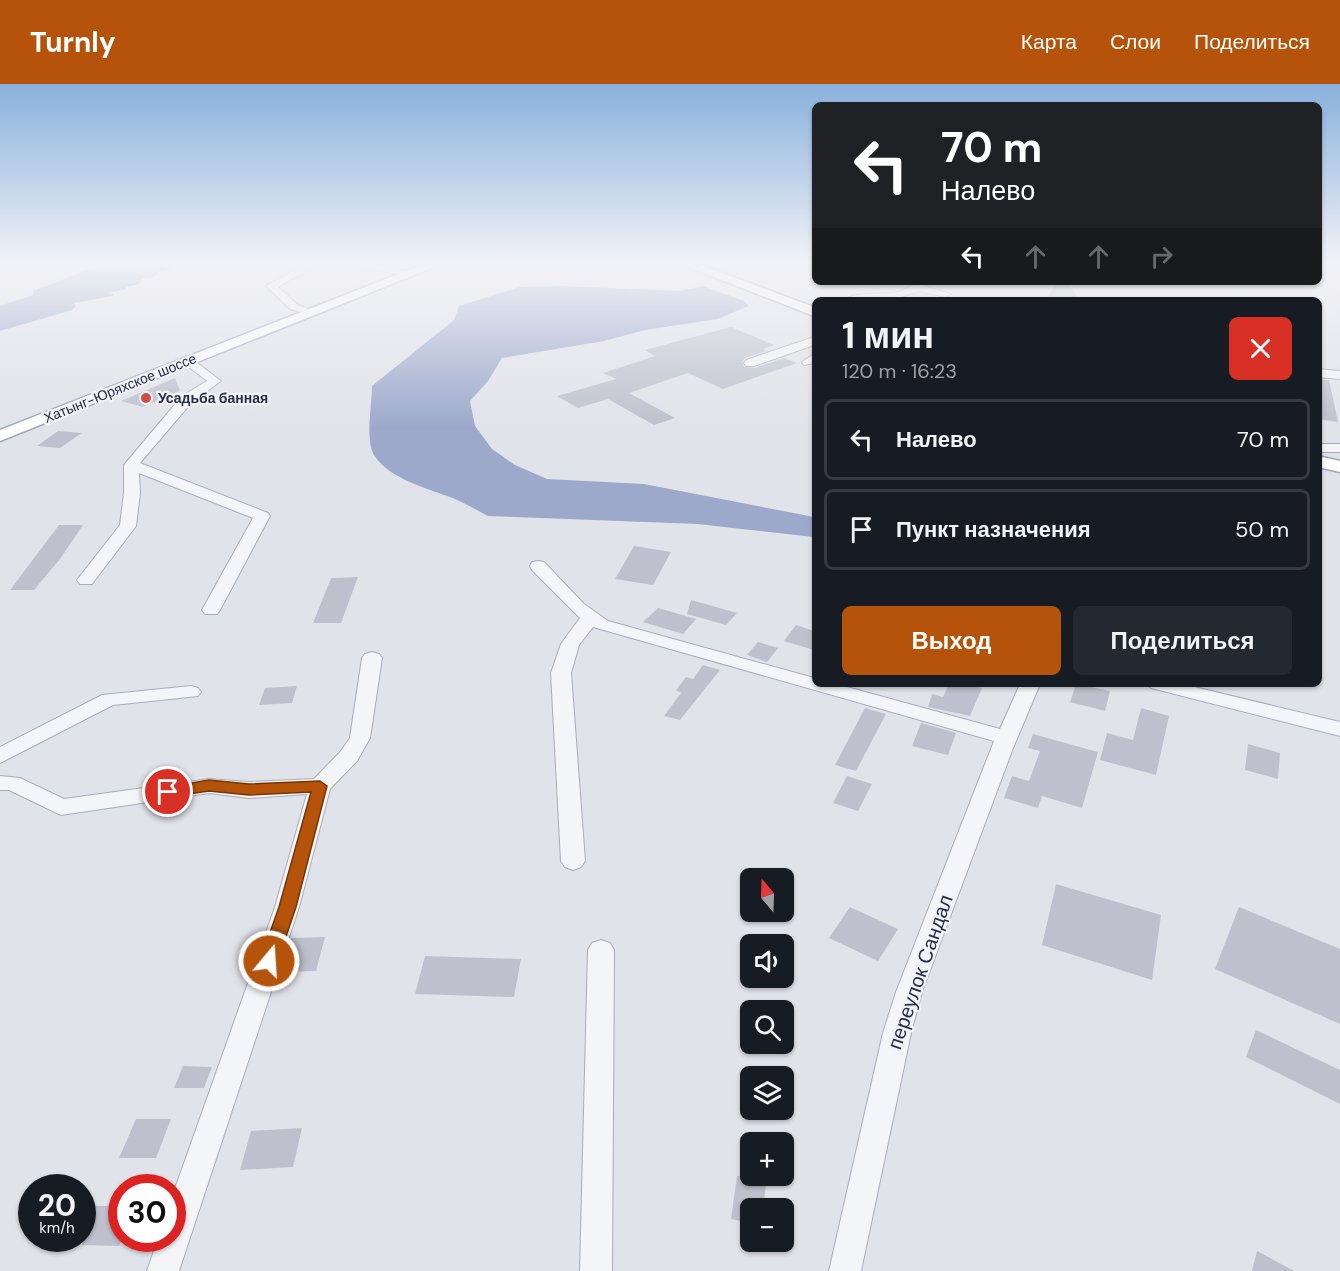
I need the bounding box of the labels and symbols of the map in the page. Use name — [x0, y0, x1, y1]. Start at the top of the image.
street label: Хатынг-Юряхское шоссе — [41, 349, 199, 427]
place label: Усадьба банная — [158, 389, 268, 407]
marker: Усадьба банная — [139, 391, 153, 405]
pin — [142, 766, 193, 817]
north arrow — [740, 868, 794, 922]
street label: переулок Сандал — [881, 891, 959, 1053]
position arrow — [237, 929, 301, 993]
speed limit sign: 30 — [108, 1174, 186, 1252]

